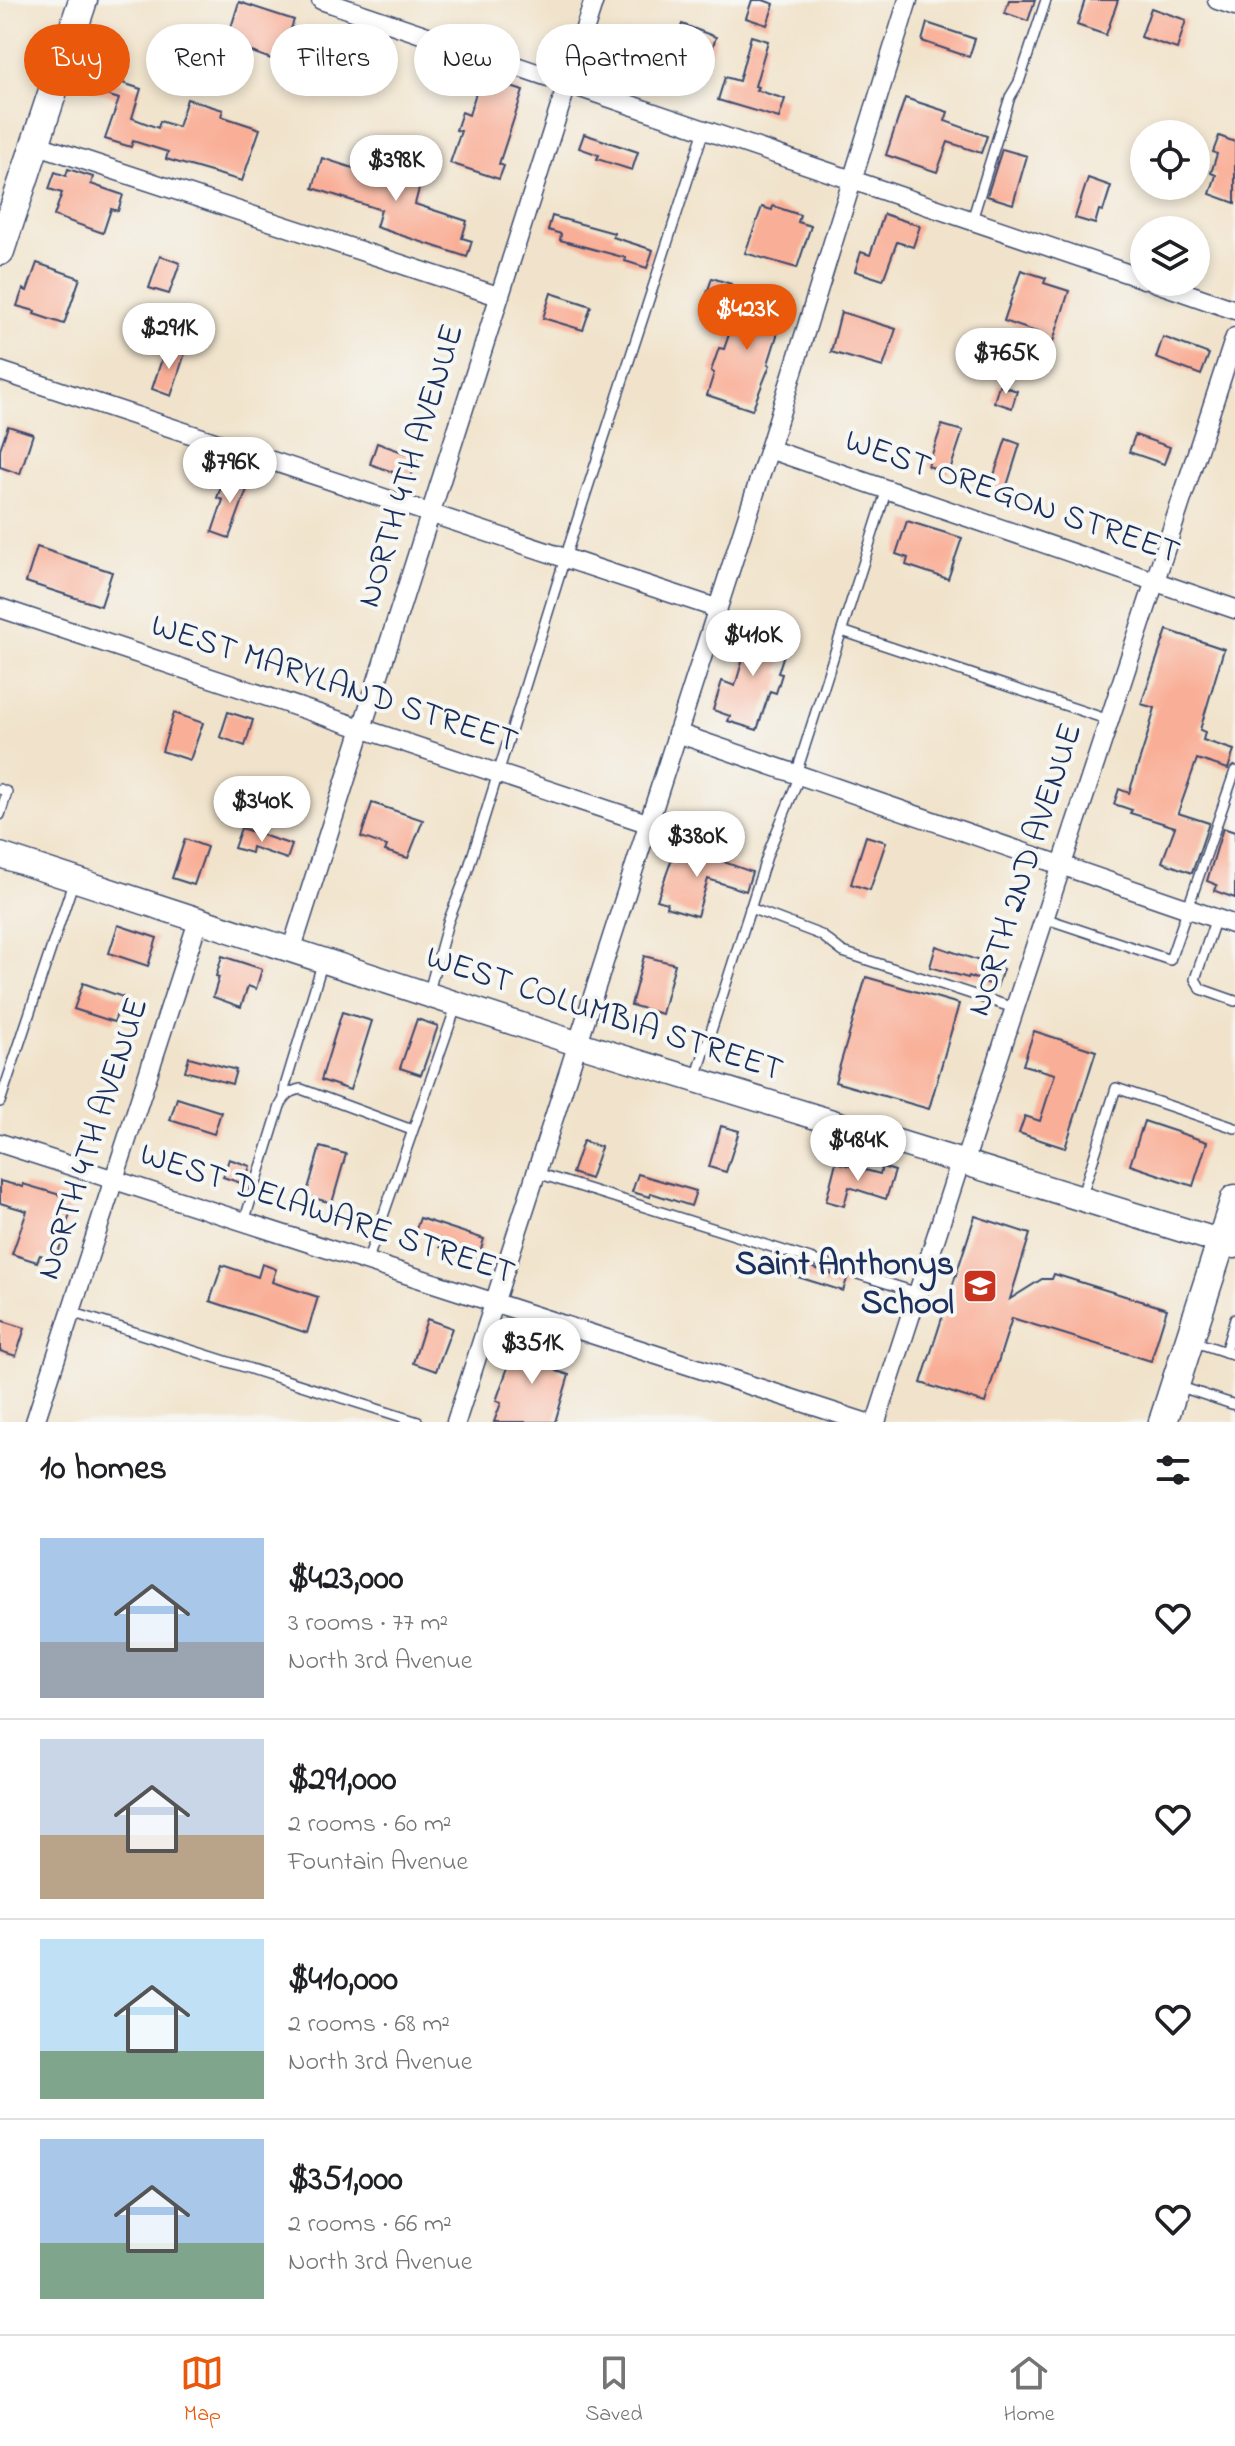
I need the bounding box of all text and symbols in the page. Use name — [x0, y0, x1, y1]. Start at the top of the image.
chip: Buy — [24, 24, 130, 96]
chip: Rent — [146, 24, 254, 96]
chip: Filters — [270, 24, 398, 96]
chip: New — [414, 24, 520, 96]
chip: Apartment — [536, 24, 715, 96]
map controls — [1130, 120, 1210, 296]
button: locate — [1130, 120, 1210, 200]
pin: $398K — [340, 135, 452, 203]
text: $398K — [368, 142, 424, 180]
button: layers — [1130, 216, 1210, 296]
pin: $423K — [691, 284, 803, 352]
text: $423K — [716, 291, 778, 329]
pin: $291K — [113, 303, 225, 371]
text: $291K — [140, 310, 198, 348]
street label: NORTH 4TH AVENUE — [345, 318, 479, 614]
pin: $765K — [950, 328, 1062, 396]
text: $765K — [973, 335, 1039, 373]
street label: WEST OREGON STREET — [838, 417, 1186, 579]
pin: $796K — [174, 437, 286, 505]
text: $796K — [201, 444, 259, 482]
street label: WEST MARYLAND STREET — [144, 602, 524, 768]
pin: $410K — [697, 610, 809, 678]
text: $410K — [724, 617, 782, 655]
street label: NORTH 2ND AVENUE — [955, 717, 1097, 1023]
pin: $340K — [206, 776, 318, 844]
text: $340K — [231, 783, 293, 821]
pin: $380K — [641, 811, 753, 879]
text: $380K — [667, 818, 727, 856]
street label: WEST COLUMBIA STREET — [419, 934, 789, 1096]
street label: NORTH 4TH AVENUE — [25, 991, 163, 1287]
pin: $484K — [802, 1115, 914, 1183]
text: $484K — [828, 1122, 888, 1160]
street label: WEST DELAWARE STREET — [133, 1131, 521, 1299]
place label: Saint Anthonys School — [735, 1241, 954, 1330]
school or university icon: Saint Anthonys School — [961, 1267, 999, 1305]
pin: $351K — [476, 1318, 588, 1386]
text: $351K — [501, 1325, 563, 1363]
text: 10 homes — [40, 1445, 167, 1495]
icon: filters — [1151, 1448, 1195, 1492]
text: $423,000 — [288, 1555, 403, 1605]
icon: home — [104, 1570, 200, 1666]
icon: heart — [1151, 1596, 1195, 1640]
text: 3 rooms · 77 m² — [288, 1605, 448, 1643]
text: North 3rd Avenue — [288, 1643, 472, 1681]
text: $291,000 — [288, 1756, 396, 1806]
icon: home — [104, 1771, 200, 1867]
icon: heart — [1151, 1797, 1195, 1841]
text: 2 rooms · 60 m² — [288, 1806, 452, 1844]
text: Fountain Avenue — [288, 1844, 468, 1882]
text: $410,000 — [288, 1956, 398, 2006]
icon: home — [104, 1971, 200, 2067]
icon: heart — [1151, 1997, 1195, 2041]
text: 2 rooms · 68 m² — [288, 2006, 450, 2044]
text: North 3rd Avenue — [288, 2044, 472, 2082]
text: $351,000 — [288, 2156, 403, 2206]
icon: home — [104, 2171, 200, 2267]
icon: heart — [1151, 2197, 1195, 2241]
text: 2 rooms · 66 m² — [288, 2206, 452, 2244]
text: North 3rd Avenue — [288, 2244, 472, 2282]
tab: Map — [180, 2351, 224, 2431]
tab: Saved — [585, 2351, 643, 2431]
tab: Home — [1003, 2351, 1055, 2431]

